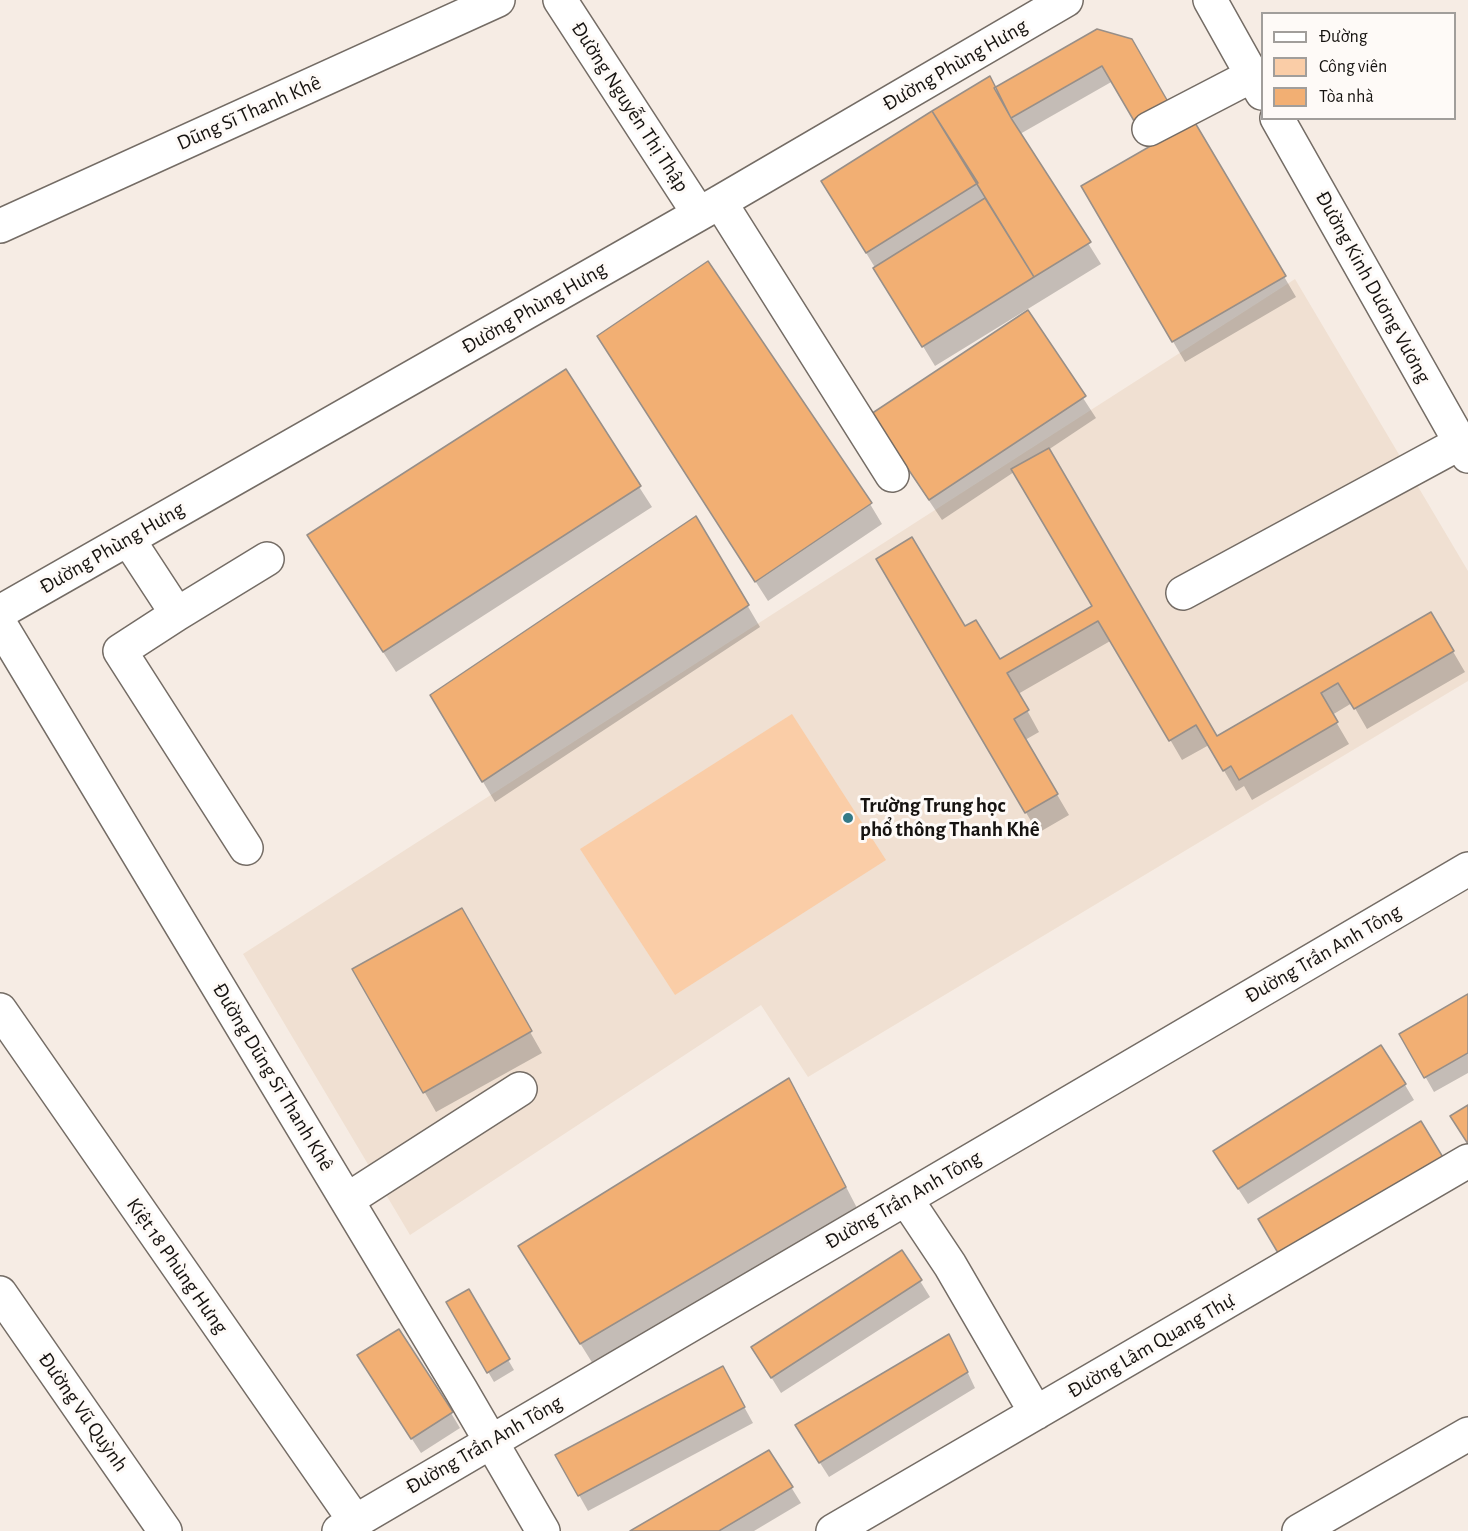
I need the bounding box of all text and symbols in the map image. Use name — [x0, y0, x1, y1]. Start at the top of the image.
legend — [1261, 12, 1456, 120]
street label: Đường Phùng Hưng — [878, 13, 1032, 117]
street label: Đường Nguyễn Thị Thập — [565, 17, 695, 197]
text: Đường — [1319, 28, 1368, 46]
text: Công viên — [1319, 58, 1387, 76]
street label: Dũng Sĩ Thanh Khê — [173, 70, 325, 156]
text: Tòa nhà — [1319, 88, 1374, 106]
street label: Đường Kinh Dương Vương — [1310, 187, 1436, 387]
street label: Đường Phùng Hưng — [457, 256, 611, 360]
street label: Đường Phùng Hưng — [35, 496, 189, 600]
place label: Trường Trung học phổ thông Thanh Khê — [860, 793, 1040, 843]
marker: Trường Trung học phổ thông Thanh Khê — [841, 811, 855, 825]
street label: Đường Trần Anh Tông — [1240, 899, 1406, 1009]
street label: Đường Dũng Sĩ Thanh Khê — [207, 978, 339, 1176]
street label: Đường Trần Anh Tông — [820, 1145, 986, 1255]
street label: Kiệt 18 Phùng Hưng — [121, 1193, 233, 1339]
street label: Đường Lâm Quang Thự — [1063, 1288, 1239, 1404]
street label: Đường Vũ Quỳnh — [33, 1347, 133, 1477]
street label: Đường Trần Anh Tông — [401, 1390, 567, 1500]

